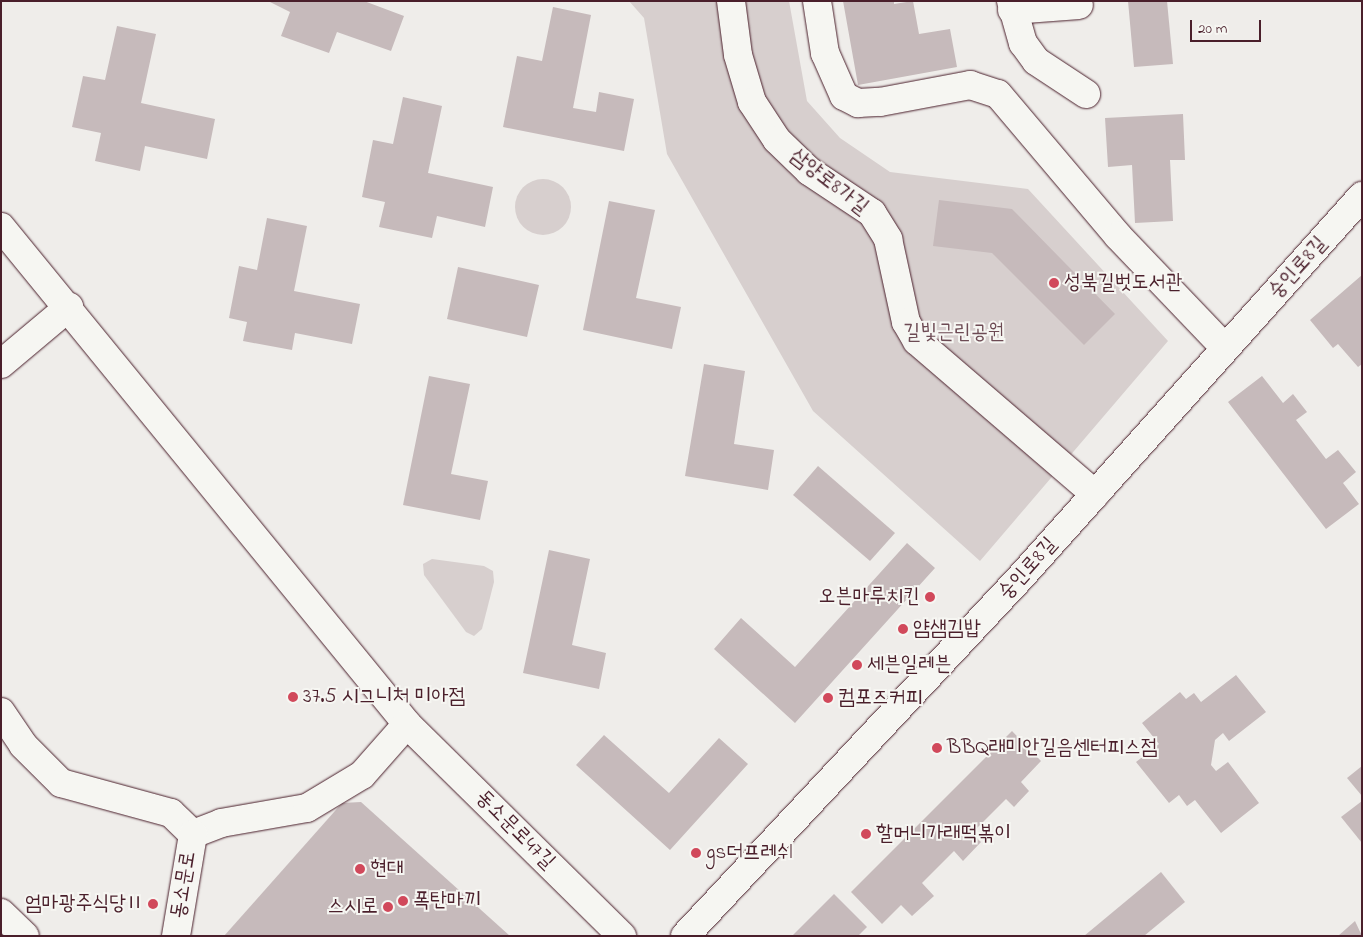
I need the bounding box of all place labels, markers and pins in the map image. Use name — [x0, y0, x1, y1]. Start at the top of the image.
place label: 성북길벗도서관 — [1064, 270, 1182, 296]
marker: 성북길벗도서관 — [1048, 277, 1060, 289]
place label: 오븐마루치킨 — [819, 584, 920, 610]
marker: 오븐마루치킨 — [924, 591, 936, 603]
place label: 얌샘김밥 — [913, 616, 981, 642]
marker: 얌샘김밥 — [897, 623, 909, 635]
place label: 세븐일레븐 — [867, 652, 951, 678]
marker: 세븐일레븐 — [851, 659, 863, 671]
place label: 37.5 시그니처 미아점 — [303, 684, 465, 710]
place label: 컴포즈커피 — [838, 685, 922, 711]
marker: 37.5 시그니처 미아점 — [287, 691, 299, 703]
marker: 컴포즈커피 — [822, 692, 834, 704]
place label: BBQ래미안길음센터피스점 — [947, 735, 1158, 761]
marker: BBQ래미안길음센터피스점 — [931, 742, 943, 754]
place label: 할머니가래떡볶이 — [876, 821, 1011, 847]
marker: 할머니가래떡볶이 — [860, 828, 872, 840]
place label: gs더프레쉬 — [706, 840, 794, 866]
marker: gs더프레쉬 — [690, 847, 702, 859]
place label: 현대 — [370, 856, 404, 882]
marker: 현대 — [354, 863, 366, 875]
place label: 폭탄마끼 — [413, 888, 481, 914]
place label: 엄마광주식당Ⅱ — [25, 891, 143, 917]
place label: 스시로 — [327, 894, 378, 920]
marker: 폭탄마끼 — [397, 895, 409, 907]
marker: 엄마광주식당Ⅱ — [147, 898, 159, 910]
marker: 스시로 — [382, 901, 394, 913]

